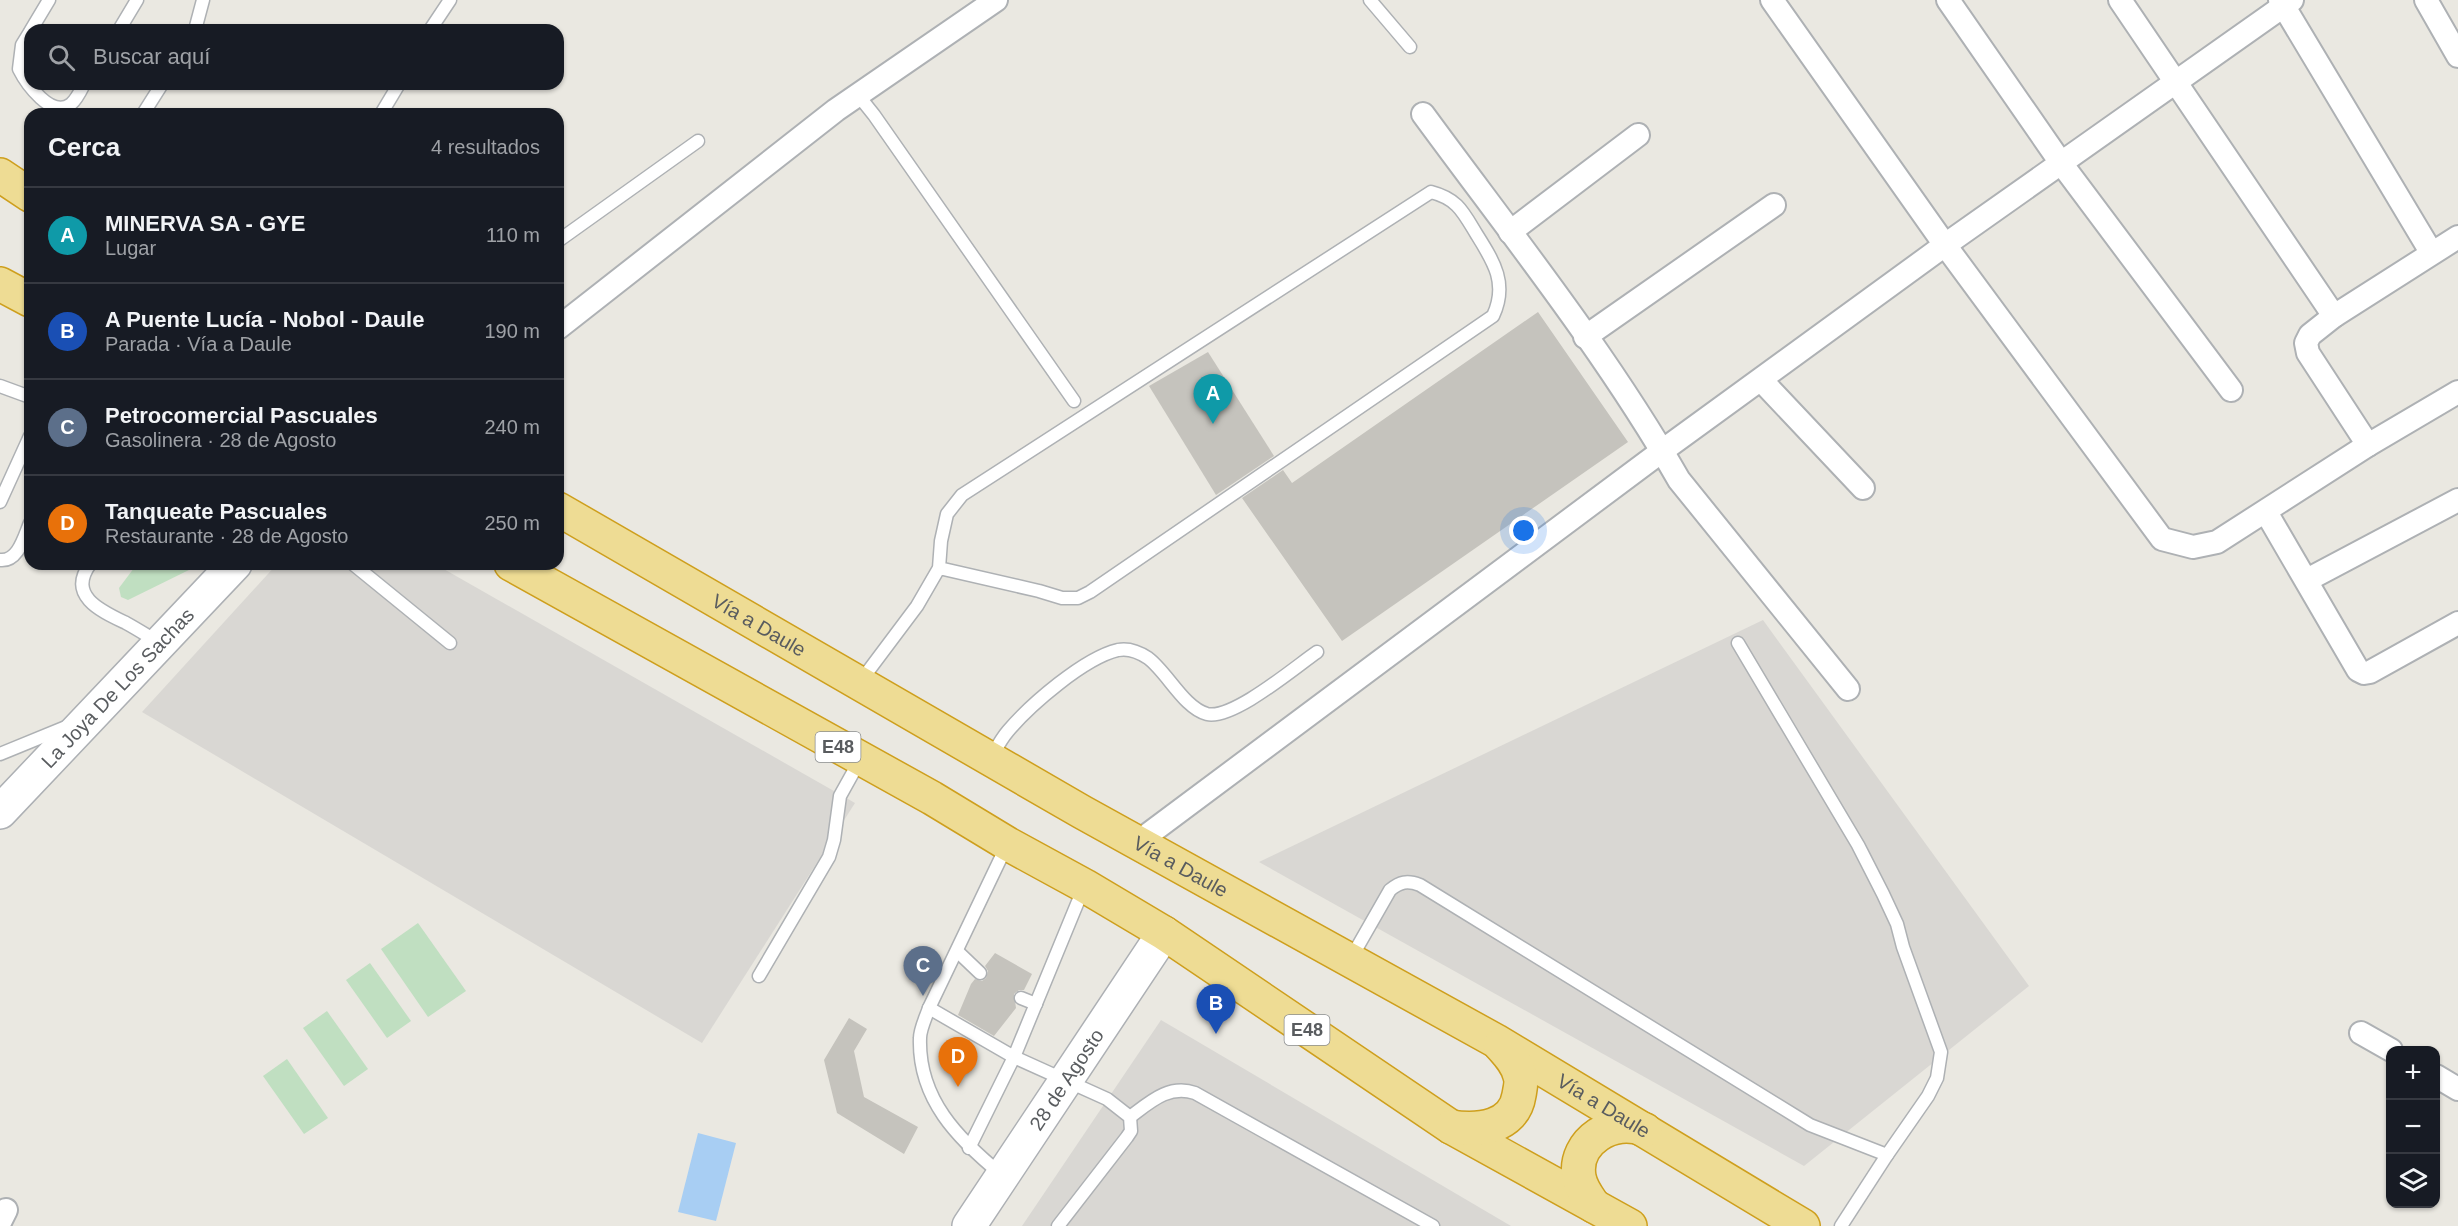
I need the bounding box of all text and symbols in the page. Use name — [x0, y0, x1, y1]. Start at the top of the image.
search box — [24, 24, 564, 90]
icon: search — [45, 41, 78, 74]
text: Buscar aquí — [93, 44, 210, 69]
text: Cerca — [48, 132, 120, 162]
text: 4 resultados — [431, 136, 540, 158]
text: MINERVA SA - GYE — [105, 211, 305, 236]
text: A — [60, 224, 75, 246]
text: 110 m — [486, 224, 540, 246]
text: Lugar — [105, 237, 156, 259]
text: A Puente Lucía - Nobol - Daule — [105, 307, 424, 332]
text: B — [60, 320, 75, 342]
text: 190 m — [484, 320, 540, 342]
text: Parada · Vía a Daule — [105, 333, 292, 355]
pin: A — [1194, 374, 1232, 424]
text: Petrocomercial Pascuales — [105, 403, 378, 428]
text: C — [60, 416, 75, 438]
text: 240 m — [484, 416, 540, 438]
text: Gasolinera · 28 de Agosto — [105, 429, 336, 451]
text: Tanqueate Pascuales — [105, 499, 327, 524]
text: D — [60, 512, 75, 534]
text: 250 m — [484, 512, 540, 534]
your location — [1509, 516, 1538, 545]
text: Restaurante · 28 de Agosto — [105, 525, 349, 547]
street label: Vía a Daule — [708, 589, 810, 661]
street label: La Joya De Los Sachas — [37, 604, 198, 772]
road number: E48 — [816, 732, 860, 762]
street label: Vía a Daule — [1130, 832, 1232, 901]
pin: C — [904, 946, 942, 996]
pin: B — [1196, 984, 1236, 1034]
road number: E48 — [1284, 1015, 1330, 1045]
street label: 28 de Agosto — [1025, 1025, 1108, 1134]
pin: D — [938, 1038, 978, 1087]
map controls — [2386, 1046, 2440, 1208]
button: + — [2386, 1046, 2440, 1100]
street label: Vía a Daule — [1553, 1069, 1654, 1142]
button: − — [2386, 1100, 2440, 1154]
button: layers — [2386, 1154, 2440, 1208]

